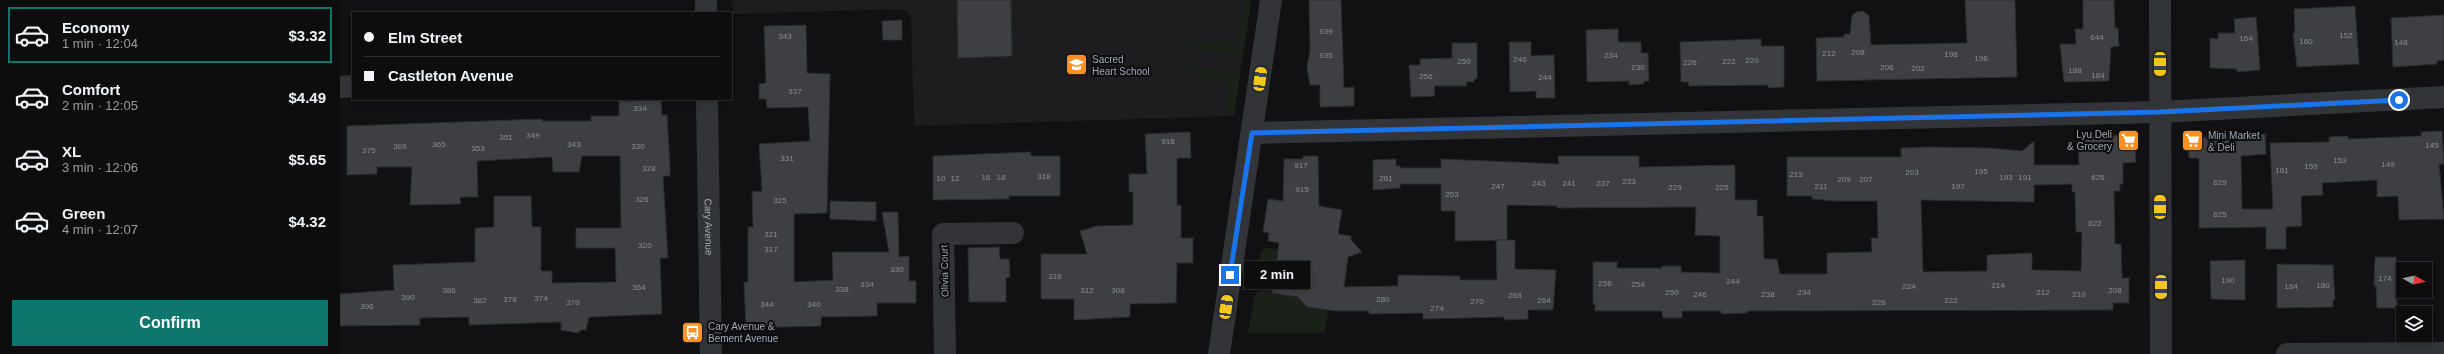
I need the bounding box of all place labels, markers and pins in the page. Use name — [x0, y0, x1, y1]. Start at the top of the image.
school or university icon: Sacred Heart School — [1064, 52, 1090, 78]
place label: Sacred Heart School — [1092, 54, 1150, 77]
supermarket icon: Lyu Deli & Grocery — [2115, 127, 2141, 153]
supermarket icon: Mini Market & Deli — [2179, 128, 2205, 154]
place label: Lyu Deli & Grocery — [2067, 129, 2112, 152]
place label: Mini Market & Deli — [2208, 130, 2260, 153]
bus stop icon: Cary Avenue & Bement Avenue — [679, 319, 705, 345]
place label: Cary Avenue & Bement Avenue — [708, 321, 779, 344]

